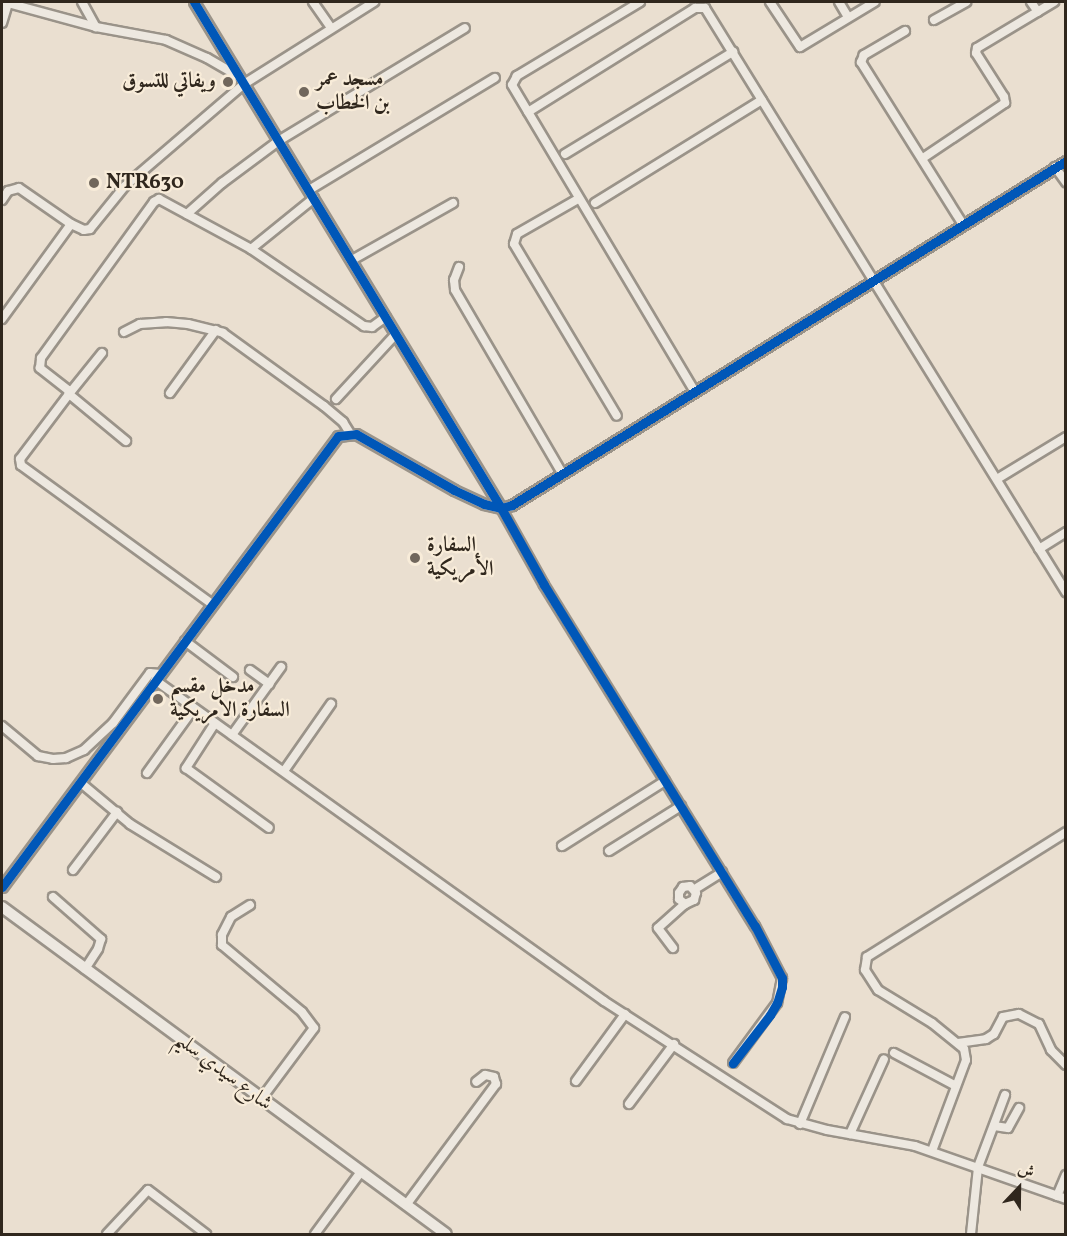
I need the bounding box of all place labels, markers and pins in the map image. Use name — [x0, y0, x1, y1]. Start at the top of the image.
place label: مسجد عمر بن الخطاب — [316, 67, 390, 117]
place label: ويفاتي للتسوق — [122, 69, 216, 95]
marker: ويفاتي للتسوق — [221, 75, 235, 89]
marker: مسجد عمر بن الخطاب — [297, 85, 311, 99]
place label: NTR630 — [106, 170, 184, 196]
marker: NTR630 — [87, 176, 101, 190]
place label: السفارة الأمريكية — [427, 533, 494, 583]
marker: السفارة الأمريكية — [408, 551, 422, 565]
place label: مدخل مقسم السفارة الامريكية — [170, 674, 290, 724]
marker: مدخل مقسم السفارة الامريكية — [151, 692, 165, 706]

